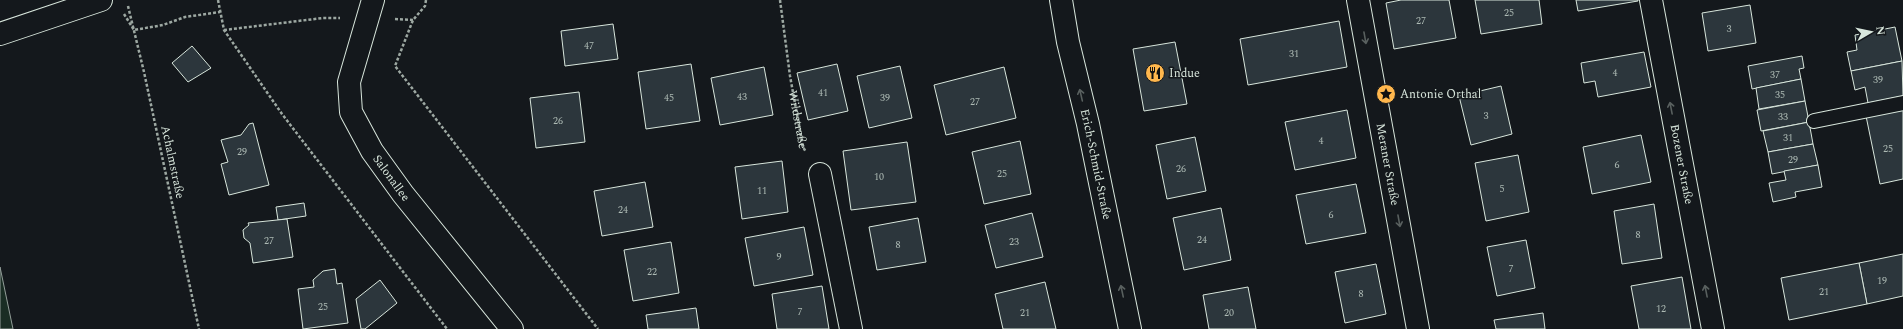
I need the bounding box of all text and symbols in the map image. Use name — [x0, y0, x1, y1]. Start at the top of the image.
house number: 25 — [1504, 5, 1514, 21]
north arrow — [1851, 12, 1891, 52]
house number: 27 — [1416, 13, 1426, 29]
house number: 3 — [1727, 21, 1732, 37]
text: N — [1871, 25, 1889, 36]
one-way arrow — [1361, 31, 1369, 44]
house number: 47 — [584, 38, 594, 54]
house number: 31 — [1289, 46, 1299, 62]
restaurant icon: Indue — [1144, 62, 1166, 84]
place label: Indue — [1169, 64, 1200, 83]
house number: 4 — [1613, 65, 1618, 81]
house number: 37 — [1770, 67, 1780, 83]
house number: 39 — [1873, 72, 1883, 88]
place icon: Antonie Orthal — [1375, 83, 1397, 105]
house number: 41 — [818, 85, 828, 101]
place label: Antonie Orthal — [1400, 85, 1481, 104]
house number: 35 — [1775, 87, 1785, 103]
house number: 43 — [737, 89, 747, 105]
street label: Wildstraße — [783, 89, 812, 151]
one-way arrow — [1076, 89, 1084, 102]
house number: 45 — [664, 90, 674, 106]
house number: 39 — [880, 90, 890, 106]
house number: 27 — [970, 94, 980, 110]
one-way arrow — [1667, 102, 1675, 115]
street label: Erich-Schmid-Straße — [1075, 107, 1116, 222]
house number: 3 — [1484, 108, 1489, 124]
house number: 33 — [1778, 109, 1788, 125]
house number: 26 — [553, 113, 563, 129]
street label: Meraner Straße — [1371, 122, 1404, 207]
street label: Bozener Straße — [1665, 123, 1698, 206]
street label: Achalmstraße — [155, 124, 190, 201]
house number: 31 — [1783, 130, 1793, 146]
house number: 4 — [1319, 133, 1324, 149]
house number: 25 — [1883, 141, 1893, 157]
house number: 29 — [237, 144, 247, 160]
street label: Salonallee — [368, 151, 415, 206]
house number: 29 — [1788, 152, 1798, 168]
house number: 6 — [1615, 157, 1620, 173]
house number: 26 — [1176, 161, 1186, 177]
house number: 25 — [997, 166, 1007, 182]
house number: 10 — [874, 169, 884, 185]
house number: 5 — [1500, 181, 1505, 197]
house number: 11 — [757, 183, 767, 199]
house number: 24 — [618, 202, 628, 218]
house number: 6 — [1329, 207, 1334, 223]
one-way arrow — [1395, 214, 1403, 227]
house number: 8 — [1636, 227, 1641, 243]
house number: 24 — [1197, 232, 1207, 248]
house number: 27 — [264, 233, 274, 249]
house number: 23 — [1009, 234, 1019, 250]
house number: 8 — [896, 237, 901, 253]
house number: 9 — [777, 249, 782, 265]
house number: 7 — [1509, 261, 1514, 277]
house number: 22 — [647, 264, 657, 280]
house number: 19 — [1877, 273, 1887, 289]
house number: 21 — [1819, 284, 1829, 300]
one-way arrow — [1117, 285, 1125, 298]
one-way arrow — [1702, 285, 1710, 298]
house number: 8 — [1359, 286, 1364, 302]
house number: 25 — [318, 299, 328, 315]
house number: 12 — [1656, 301, 1666, 317]
house number: 7 — [798, 304, 803, 320]
house number: 21 — [1020, 305, 1030, 321]
house number: 20 — [1224, 305, 1234, 321]

